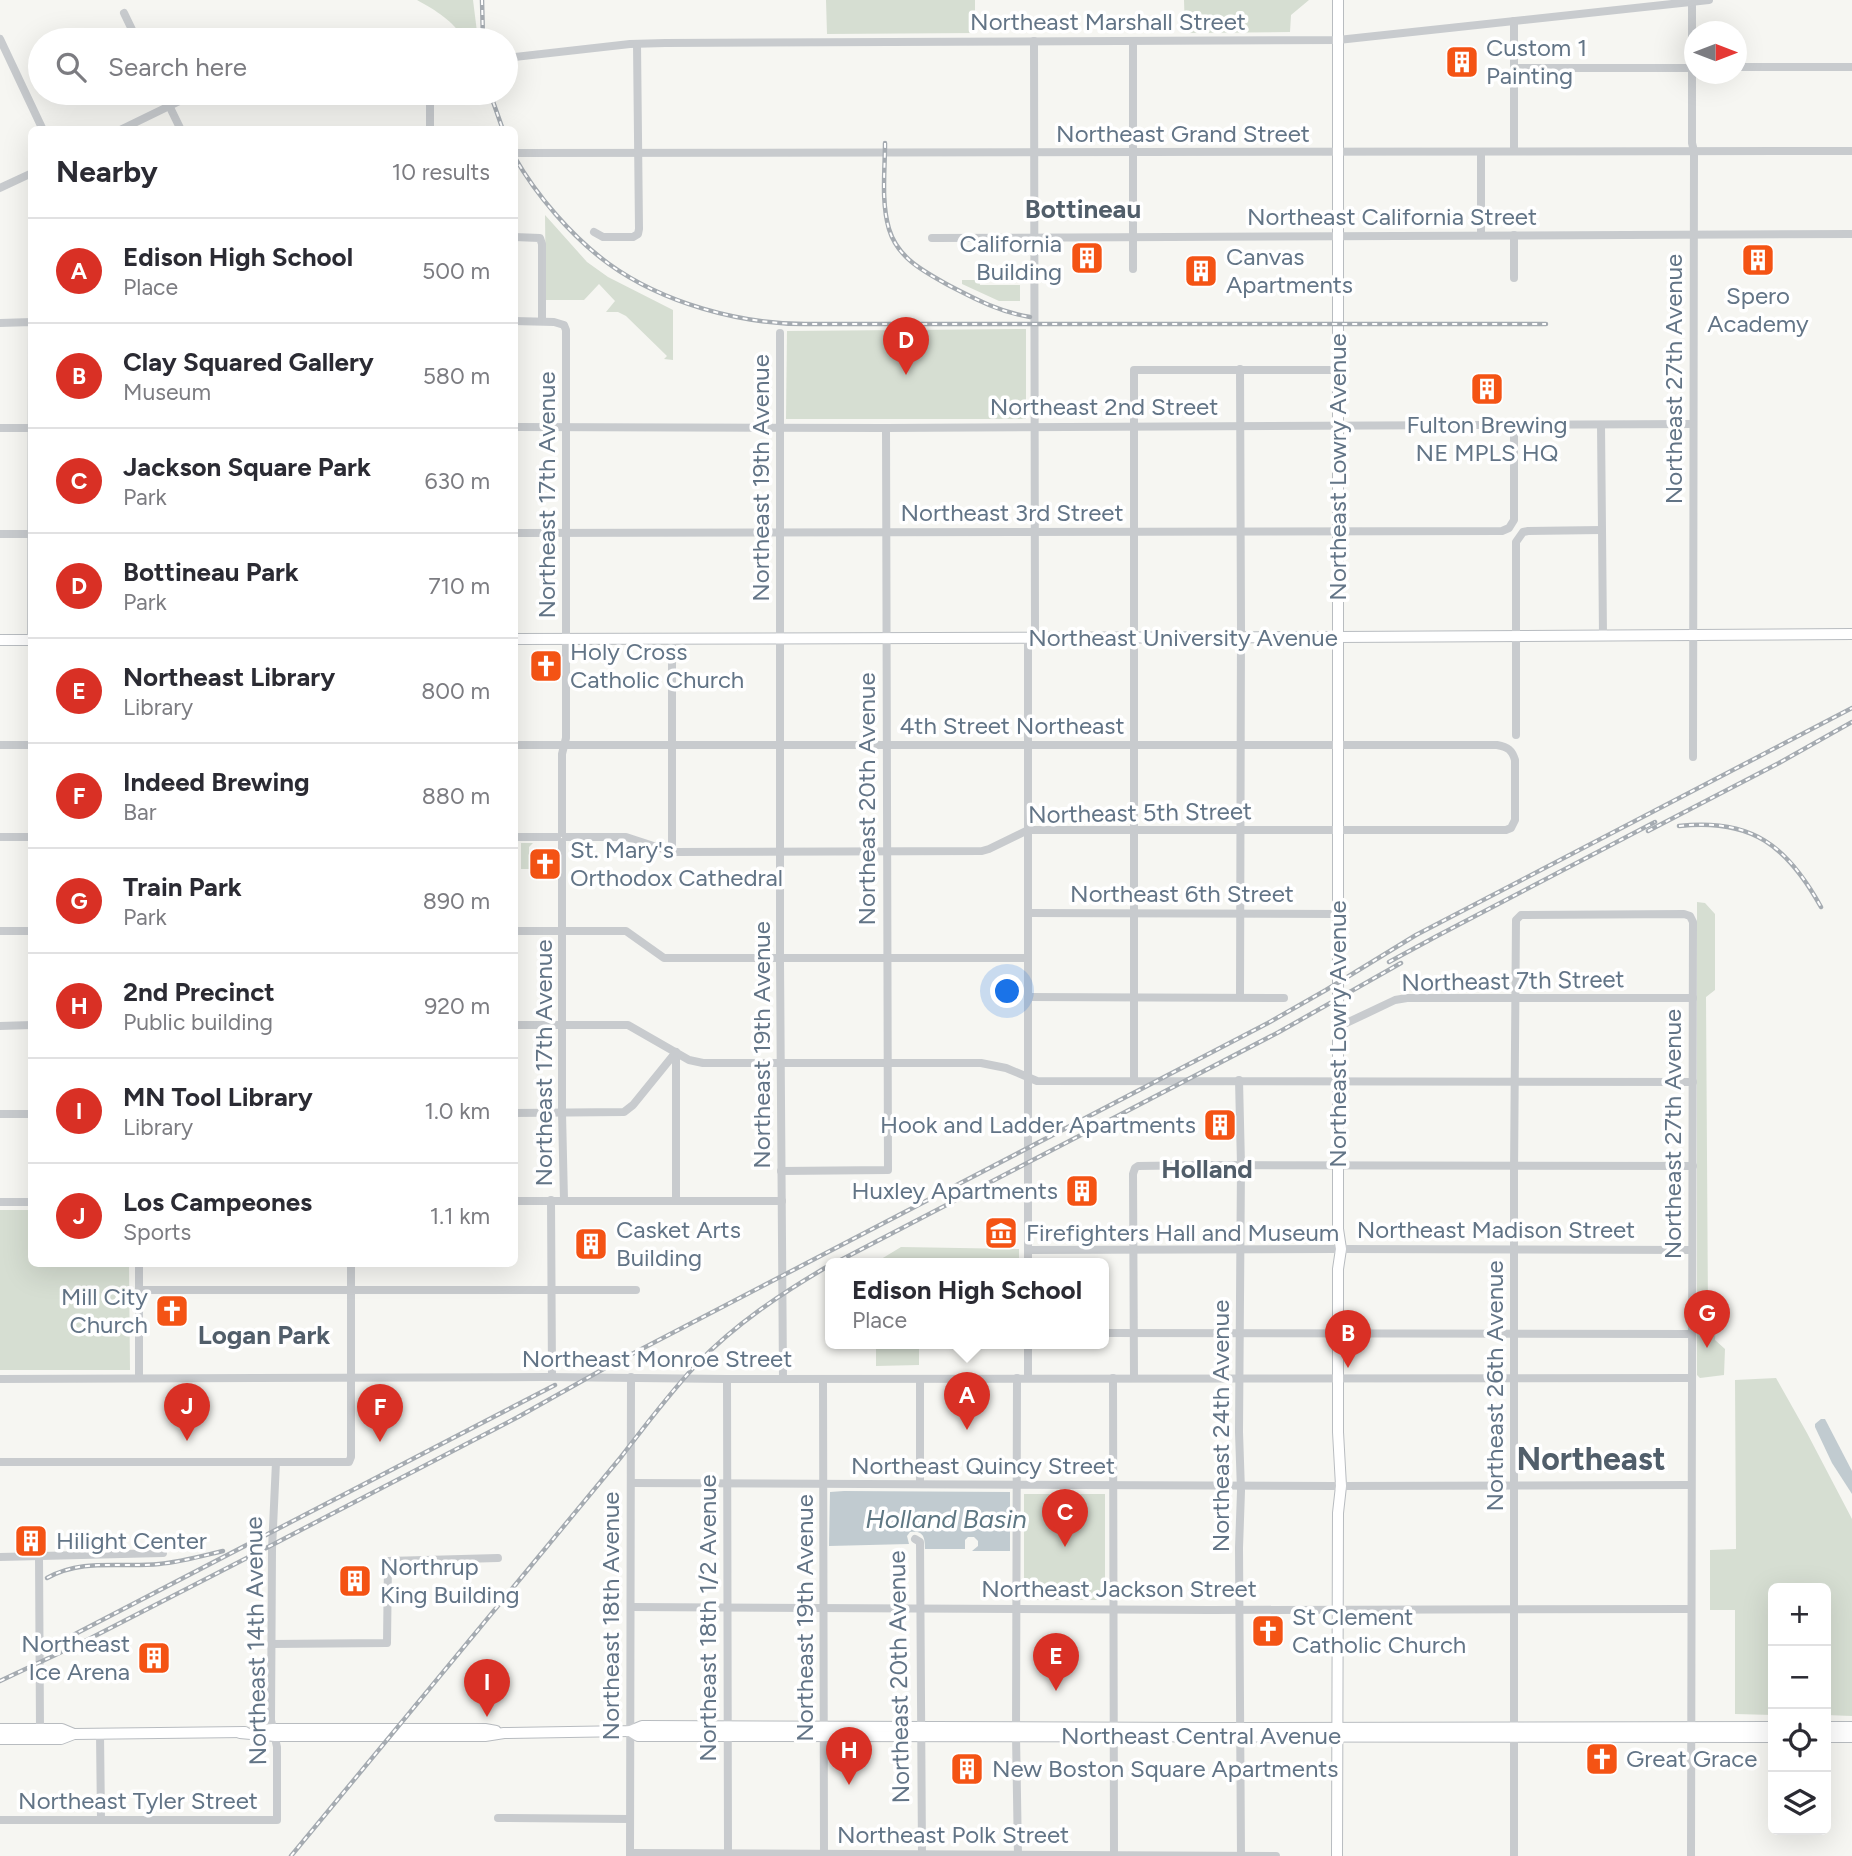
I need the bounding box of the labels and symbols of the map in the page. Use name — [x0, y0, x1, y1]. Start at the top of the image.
street label: Northeast Marshall Street — [970, 7, 1246, 36]
north arrow — [1684, 21, 1747, 84]
place label: Custom 1 Painting — [1486, 33, 1587, 90]
building icon: Custom 1 Painting — [1443, 43, 1481, 81]
street label: Northeast Grand Street — [1056, 119, 1310, 148]
district label: Bottineau — [1025, 193, 1141, 225]
street label: Northeast California Street — [1247, 202, 1537, 231]
place label: California Building — [960, 229, 1062, 286]
building icon: California Building — [1068, 239, 1106, 277]
building icon: Spero Academy — [1739, 241, 1777, 279]
place label: Canvas Apartments — [1226, 242, 1353, 299]
building icon: Canvas Apartments — [1182, 252, 1220, 290]
street label: Northeast 27th Avenue — [1659, 254, 1688, 504]
place label: Spero Academy — [1707, 281, 1809, 338]
pin: D — [883, 317, 929, 375]
street label: Northeast Lowry Avenue — [1323, 333, 1352, 601]
street label: Northeast 19th Avenue — [746, 354, 775, 602]
building icon: Fulton Brewing NE MPLS HQ — [1468, 370, 1506, 408]
street label: Northeast 17th Avenue — [532, 372, 561, 618]
street label: Northeast 2nd Street — [990, 392, 1218, 421]
place label: Fulton Brewing NE MPLS HQ — [1406, 410, 1568, 467]
street label: Northeast 3rd Street — [901, 498, 1123, 527]
street label: Northeast University Avenue — [1028, 623, 1338, 652]
place label: Holy Cross Catholic Church — [570, 637, 744, 694]
church icon: Holy Cross Catholic Church — [527, 647, 565, 685]
street label: Northeast 20th Avenue — [852, 673, 881, 925]
street label: 4th Street Northeast — [899, 711, 1125, 740]
street label: Northeast 5th Street — [1028, 796, 1252, 829]
place label: St. Mary's Orthodox Cathedral — [570, 835, 783, 892]
church icon: St. Mary's Orthodox Cathedral — [526, 845, 564, 883]
street label: Northeast 6th Street — [1070, 879, 1294, 908]
street label: Northeast Lowry Avenue — [1323, 900, 1352, 1168]
street label: Northeast 19th Avenue — [747, 921, 776, 1169]
street label: Northeast 17th Avenue — [529, 940, 558, 1186]
street label: Northeast 7th Street — [1401, 964, 1625, 997]
your location — [990, 974, 1024, 1008]
street label: Northeast 27th Avenue — [1658, 1009, 1687, 1259]
building icon: Hook and Ladder Apartments — [1201, 1106, 1239, 1144]
place label: Hook and Ladder Apartments — [880, 1110, 1196, 1139]
district label: Holland — [1161, 1153, 1253, 1185]
building icon: Huxley Apartments — [1063, 1172, 1101, 1210]
place label: Huxley Apartments — [852, 1176, 1058, 1205]
museum icon: Firefighters Hall and Museum — [982, 1214, 1020, 1252]
place label: Casket Arts Building — [616, 1215, 741, 1272]
street label: Northeast Madison Street — [1357, 1215, 1635, 1244]
place label: Firefighters Hall and Museum — [1026, 1218, 1339, 1247]
building icon: Casket Arts Building — [572, 1225, 610, 1263]
street label: Northeast 26th Avenue — [1480, 1260, 1509, 1512]
place label: Mill City Church — [61, 1282, 148, 1339]
pin: G — [1684, 1290, 1730, 1348]
church icon: Mill City Church — [153, 1292, 191, 1330]
street label: Northeast 24th Avenue — [1206, 1300, 1235, 1552]
pin: B — [1325, 1310, 1371, 1368]
district label: Logan Park — [198, 1319, 330, 1351]
street label: Northeast Monroe Street — [522, 1344, 792, 1373]
pin: A — [944, 1372, 990, 1430]
pin: J — [164, 1383, 210, 1441]
pin: F — [357, 1384, 403, 1442]
district label: Northeast — [1516, 1440, 1666, 1478]
street label: Northeast Quincy Street — [851, 1451, 1115, 1480]
street label: Northeast 18th 1/2 Avenue — [693, 1474, 722, 1762]
pin: C — [1042, 1489, 1088, 1547]
street label: Northeast 18th Avenue — [596, 1492, 625, 1740]
street label: Northeast 19th Avenue — [790, 1494, 819, 1742]
water label: Holland Basin — [865, 1503, 1027, 1535]
street label: Northeast 14th Avenue — [239, 1516, 272, 1766]
building icon: Hilight Center — [12, 1522, 50, 1560]
place label: Hilight Center — [56, 1526, 207, 1555]
street label: Northeast 20th Avenue — [882, 1550, 915, 1804]
place label: Northrup King Building — [380, 1552, 520, 1609]
building icon: Northrup King Building — [336, 1562, 374, 1600]
street label: Northeast Jackson Street — [981, 1574, 1257, 1603]
place label: St Clement Catholic Church — [1292, 1602, 1466, 1659]
church icon: St Clement Catholic Church — [1249, 1612, 1287, 1650]
place label: Northeast Ice Arena — [21, 1629, 130, 1686]
pin: E — [1033, 1633, 1079, 1691]
building icon: Northeast Ice Arena — [135, 1639, 173, 1677]
pin: I — [464, 1659, 510, 1717]
street label: Northeast Central Avenue — [1061, 1721, 1341, 1750]
pin: H — [826, 1727, 872, 1785]
church icon: Great Grace — [1583, 1740, 1621, 1778]
place label: Great Grace — [1626, 1744, 1757, 1773]
building icon: New Boston Square Apartments — [948, 1750, 986, 1788]
place label: New Boston Square Apartments — [992, 1754, 1339, 1783]
street label: Northeast Tyler Street — [18, 1786, 258, 1815]
street label: Northeast Polk Street — [837, 1820, 1069, 1849]

